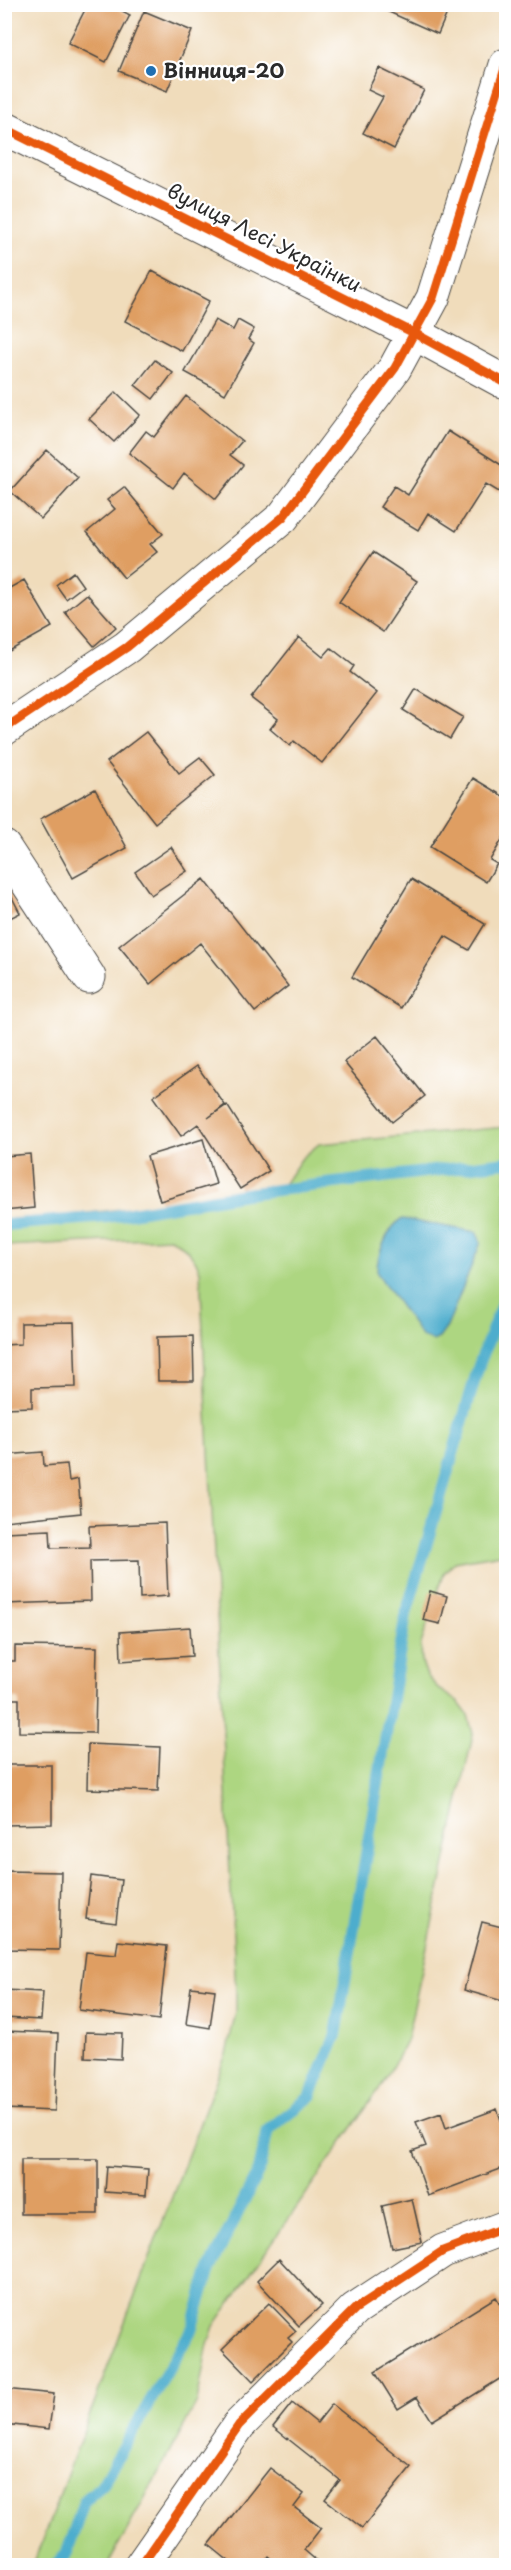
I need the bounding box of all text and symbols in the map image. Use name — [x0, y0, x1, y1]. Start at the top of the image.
place label: Вінниця-20 — [163, 55, 284, 85]
marker: Вінниця-20 — [144, 64, 158, 78]
street label: вулиця Лесі Українки — [162, 175, 367, 299]

